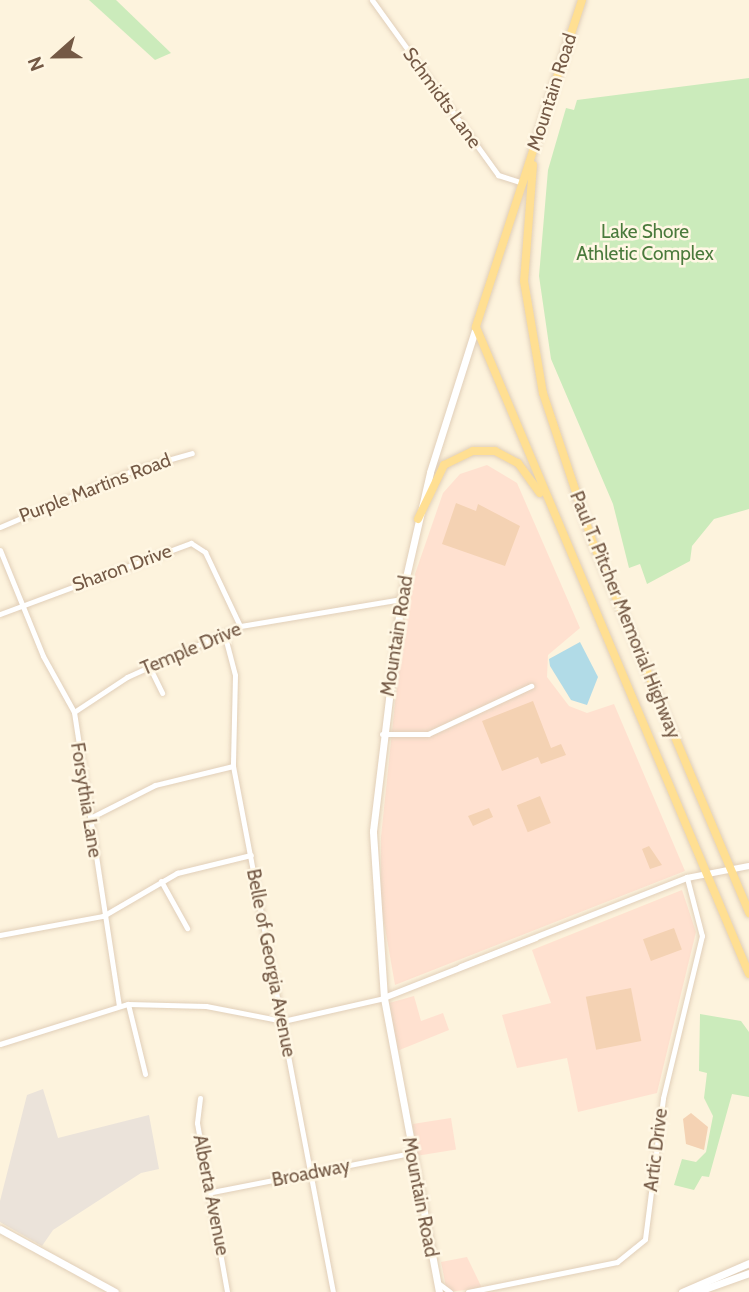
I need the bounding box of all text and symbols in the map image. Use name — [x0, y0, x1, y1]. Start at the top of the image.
north arrow — [21, 21, 91, 91]
street label: Mountain Road — [522, 31, 582, 153]
street label: Schmidts Lane — [398, 43, 486, 153]
text: N — [23, 53, 49, 74]
park label: Lake Shore Athletic Complex — [576, 221, 714, 265]
street label: Purple Martins Road — [16, 449, 174, 527]
street label: Paul T. Pitcher Memorial Highway — [565, 488, 685, 742]
street label: Sharon Drive — [69, 539, 175, 597]
street label: Mountain Road — [376, 574, 418, 698]
street label: Temple Drive — [137, 618, 245, 680]
street label: Forsythia Lane — [66, 741, 106, 859]
street label: Belle of Georgia Avenue — [242, 867, 300, 1059]
street label: Artic Drive — [640, 1107, 672, 1193]
street label: Alberta Avenue — [188, 1133, 234, 1257]
street label: Mountain Road — [397, 1135, 443, 1259]
street label: Broadway — [270, 1154, 352, 1192]

